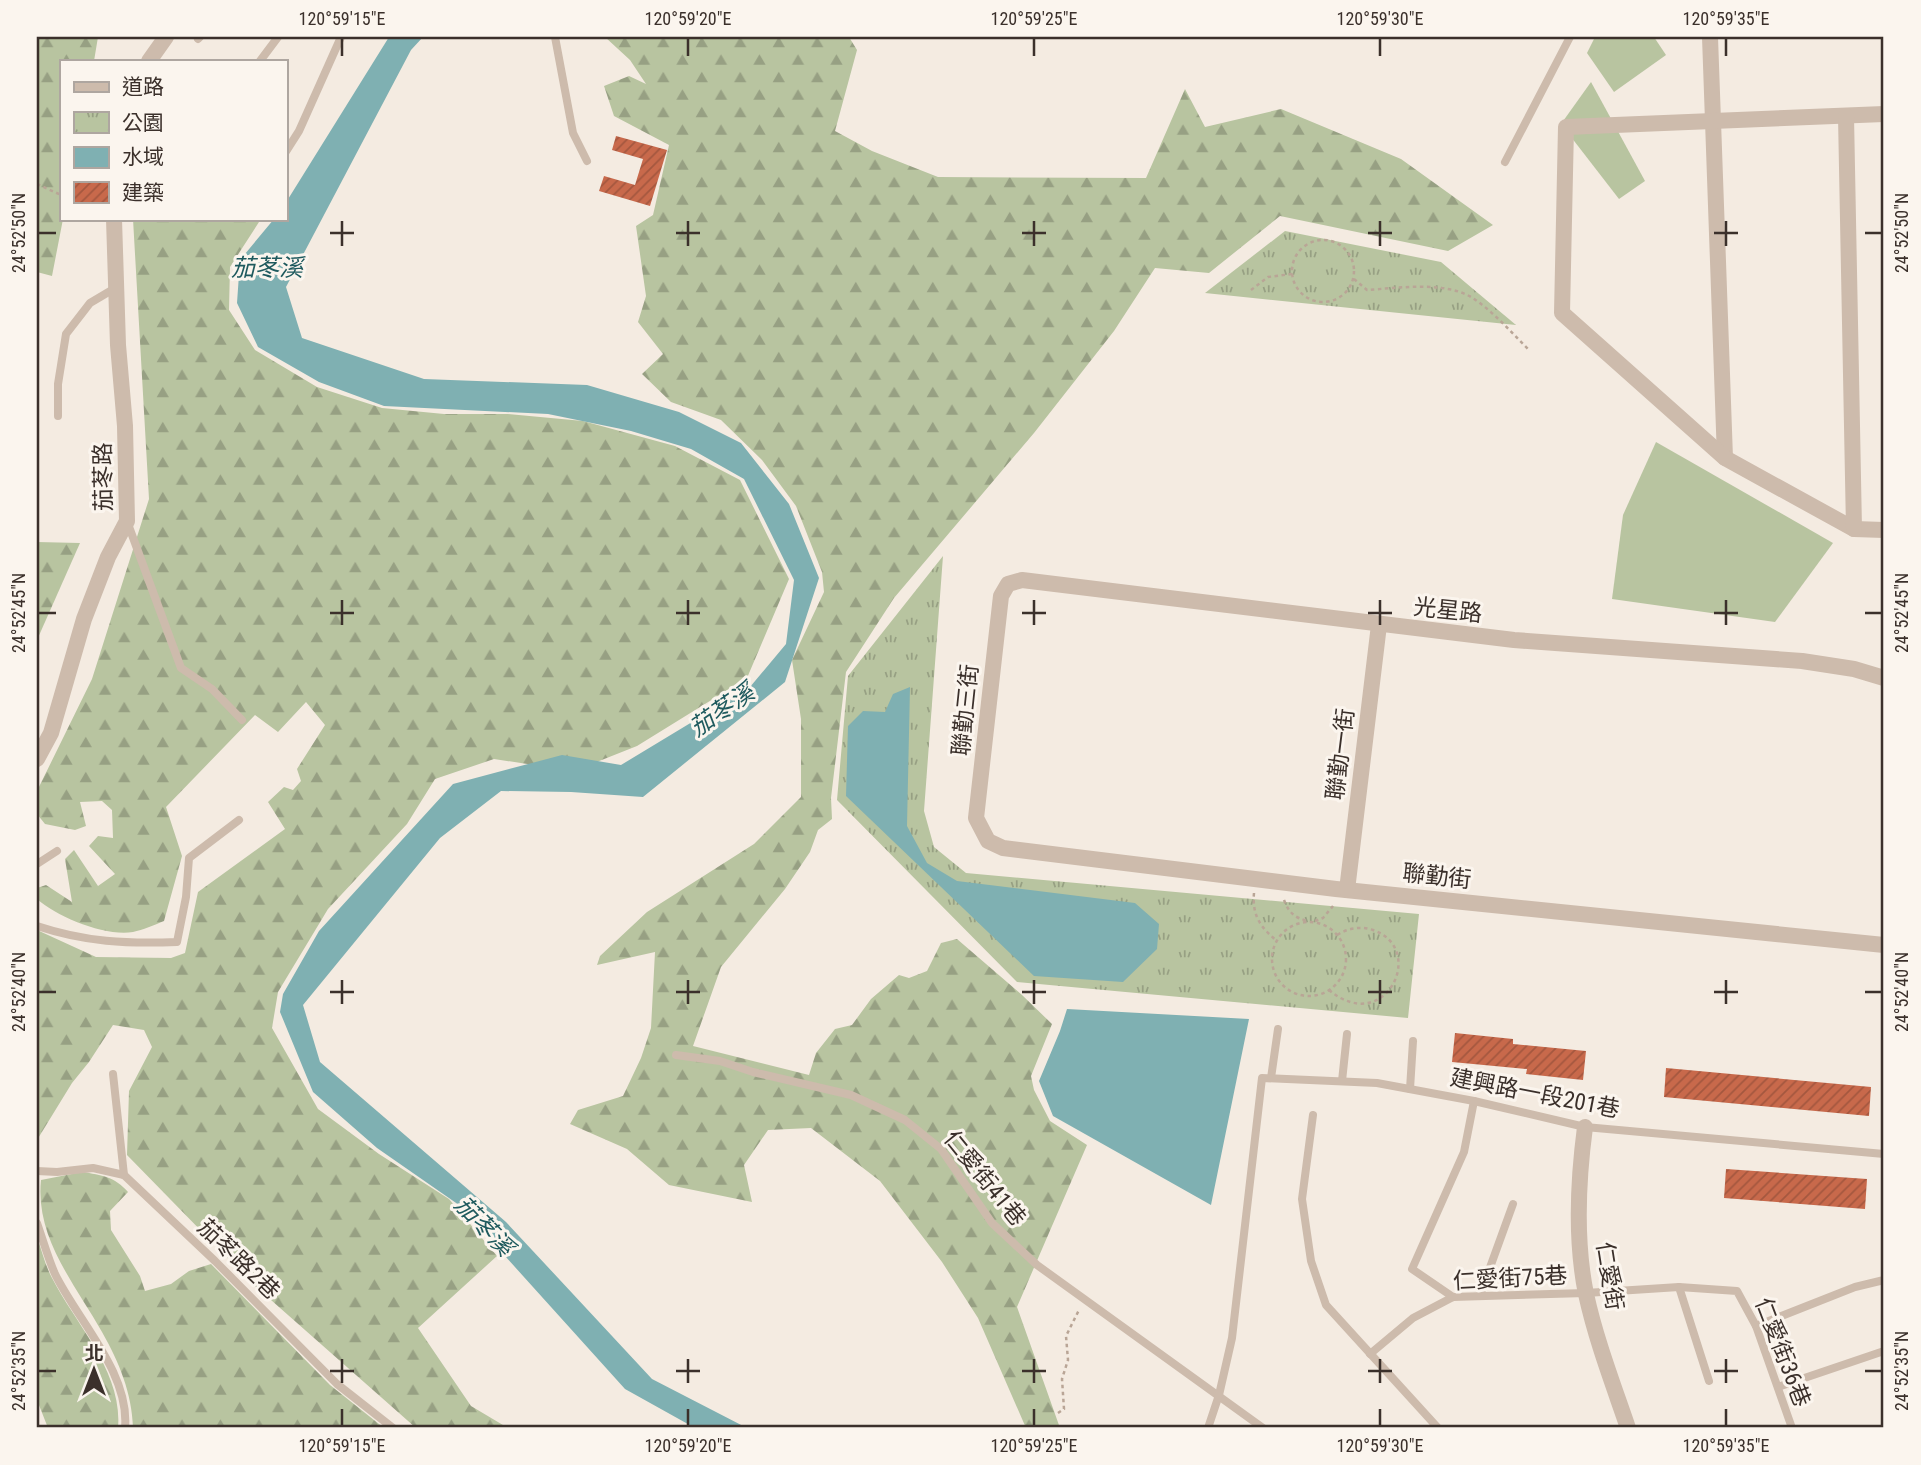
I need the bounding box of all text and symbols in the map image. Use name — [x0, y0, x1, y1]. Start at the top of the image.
text: 120°59'15"E — [299, 8, 385, 29]
text: 120°59'20"E — [645, 8, 731, 29]
text: 120°59'25"E — [991, 8, 1077, 29]
text: 120°59'30"E — [1337, 8, 1423, 29]
text: 120°59'35"E — [1683, 8, 1769, 29]
legend — [60, 60, 287, 220]
text: 道路 — [122, 75, 164, 99]
text: 公園 — [122, 111, 164, 135]
text: 水域 — [122, 145, 164, 169]
text: 建築 — [122, 181, 164, 205]
text: 24°52'50"N — [8, 193, 29, 273]
text: 24°52'50"N — [1891, 193, 1912, 273]
water label: 茄苳溪 — [231, 254, 306, 282]
street label: 茄苳路 — [89, 442, 118, 512]
text: 24°52'45"N — [8, 573, 29, 653]
text: 24°52'45"N — [1891, 573, 1912, 653]
street label: 光星路 — [1412, 593, 1484, 628]
street label: 聯勤三街 — [947, 663, 984, 757]
water label: 茄苳溪 — [684, 676, 762, 742]
street label: 聯勤一街 — [1321, 707, 1360, 801]
street label: 聯勤街 — [1401, 859, 1473, 894]
text: 24°52'40"N — [8, 952, 29, 1032]
text: 24°52'40"N — [1891, 952, 1912, 1032]
street label: 建興路一段201巷 — [1448, 1064, 1622, 1123]
street label: 仁愛街41巷 — [938, 1125, 1031, 1231]
water label: 茄苳溪 — [449, 1190, 521, 1264]
street label: 茄苳路2巷 — [192, 1214, 285, 1305]
street label: 仁愛街 — [1591, 1240, 1628, 1312]
street label: 仁愛街75巷 — [1452, 1262, 1568, 1295]
street label: 仁愛街36巷 — [1749, 1294, 1816, 1411]
text: 24°52'35"N — [8, 1331, 29, 1411]
text: 24°52'35"N — [1891, 1331, 1912, 1411]
north arrow — [60, 1336, 130, 1406]
text: 北 — [84, 1342, 104, 1365]
text: 120°59'15"E — [299, 1435, 385, 1456]
text: 120°59'20"E — [645, 1435, 731, 1456]
text: 120°59'25"E — [991, 1435, 1077, 1456]
text: 120°59'30"E — [1337, 1435, 1423, 1456]
text: 120°59'35"E — [1683, 1435, 1769, 1456]

